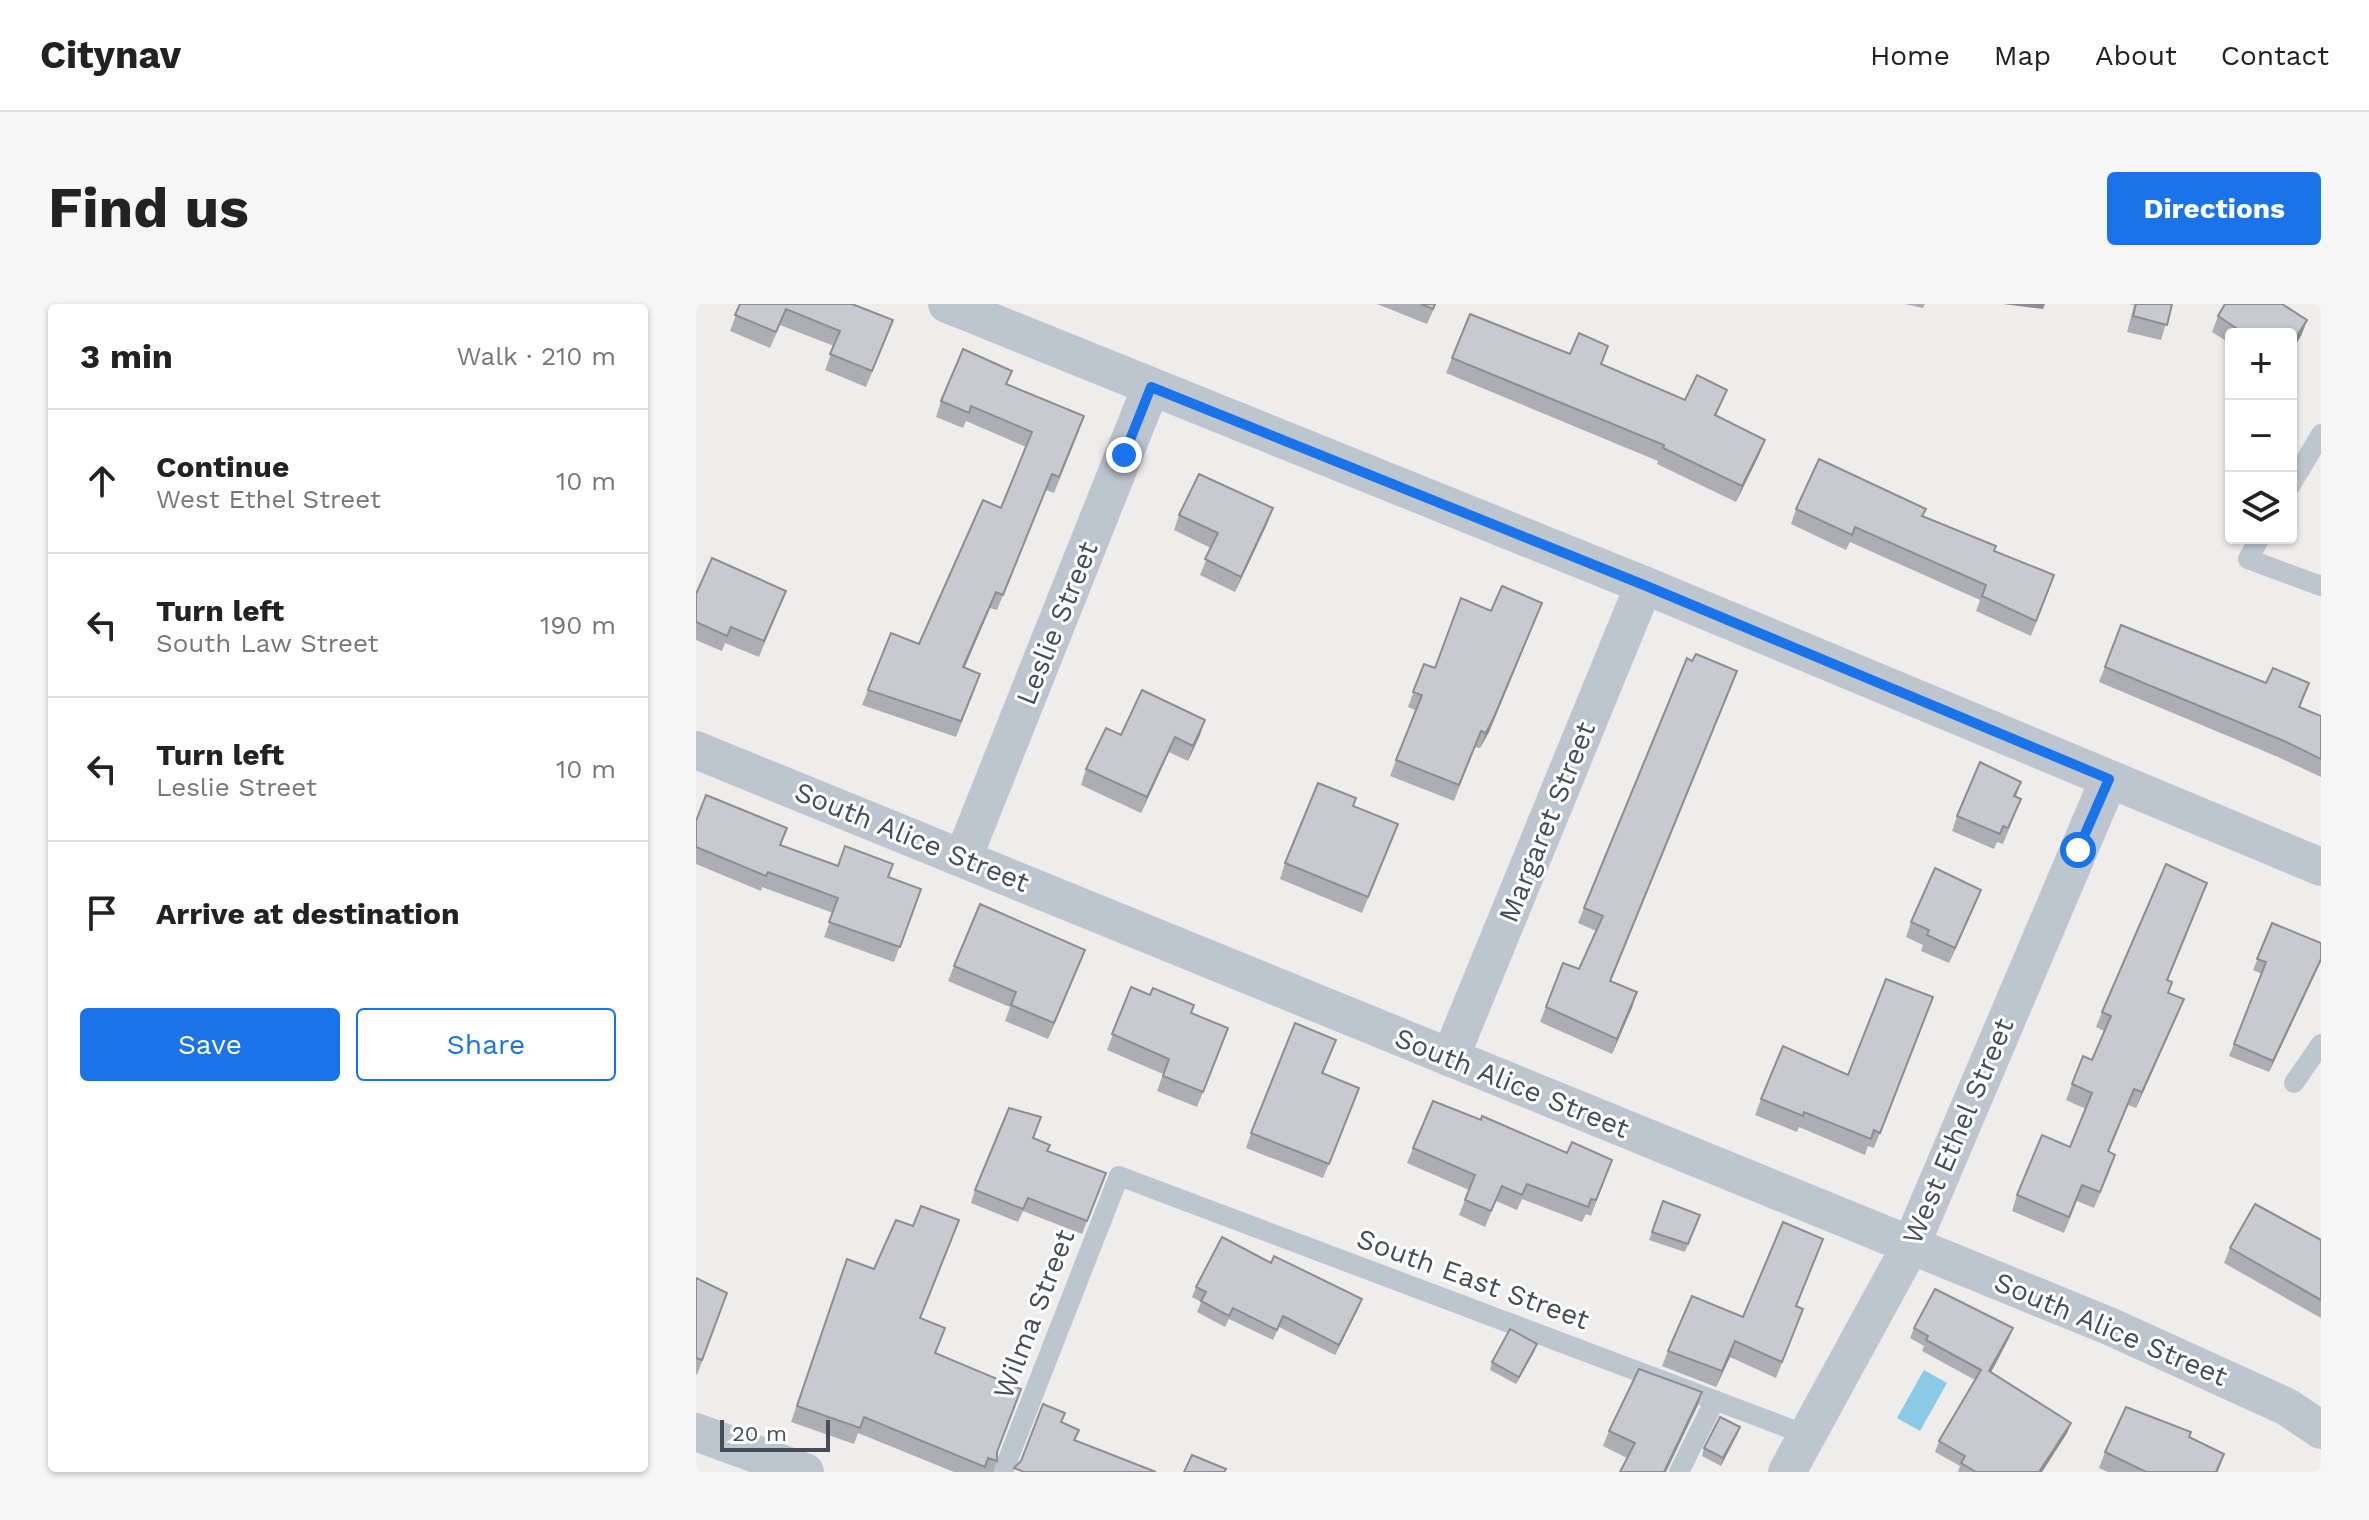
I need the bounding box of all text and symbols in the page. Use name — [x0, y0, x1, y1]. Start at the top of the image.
text: Citynav — [40, 33, 181, 77]
text: Home — [1870, 39, 1950, 72]
text: Map — [1994, 39, 2051, 72]
text: About — [2095, 39, 2177, 72]
text: Contact — [2221, 39, 2329, 72]
button: Directions — [2107, 172, 2321, 245]
text: Find us — [48, 175, 249, 241]
map controls — [2225, 328, 2297, 544]
button: + — [2225, 328, 2297, 400]
text: 3 min — [80, 336, 173, 376]
text: Walk · 210 m — [456, 341, 616, 371]
button: − — [2225, 400, 2297, 472]
route end — [1106, 437, 1142, 473]
text: Continue — [156, 449, 289, 484]
icon: ahead — [80, 459, 124, 503]
text: 10 m — [556, 466, 616, 496]
button: layers — [2225, 472, 2297, 544]
text: West Ethel Street — [156, 484, 381, 514]
street label: Leslie Street — [1009, 536, 1105, 709]
text: Turn left — [156, 593, 284, 628]
icon: left — [80, 603, 124, 647]
text: 190 m — [540, 610, 616, 640]
text: South Law Street — [156, 628, 378, 658]
street label: Margaret Street — [1492, 717, 1602, 927]
text: Turn left — [156, 737, 284, 772]
icon: left — [80, 747, 124, 791]
text: 10 m — [556, 754, 616, 784]
text: Leslie Street — [156, 772, 317, 802]
street label: South Alice Street — [790, 775, 1034, 899]
route start — [2060, 832, 2096, 868]
icon: arrive — [80, 891, 124, 935]
text: Arrive at destination — [156, 896, 460, 931]
button: Save — [80, 1008, 340, 1081]
button: Share — [356, 1008, 616, 1081]
street label: West Ethel Street — [1896, 1013, 2021, 1249]
street label: South Alice Street — [1390, 1021, 1634, 1145]
street label: South East Street — [1352, 1222, 1594, 1336]
street label: Wilma Street — [987, 1224, 1082, 1403]
street label: South Alice Street — [1990, 1265, 2233, 1393]
scale bar — [720, 1416, 830, 1452]
text: 20 m — [732, 1421, 787, 1446]

